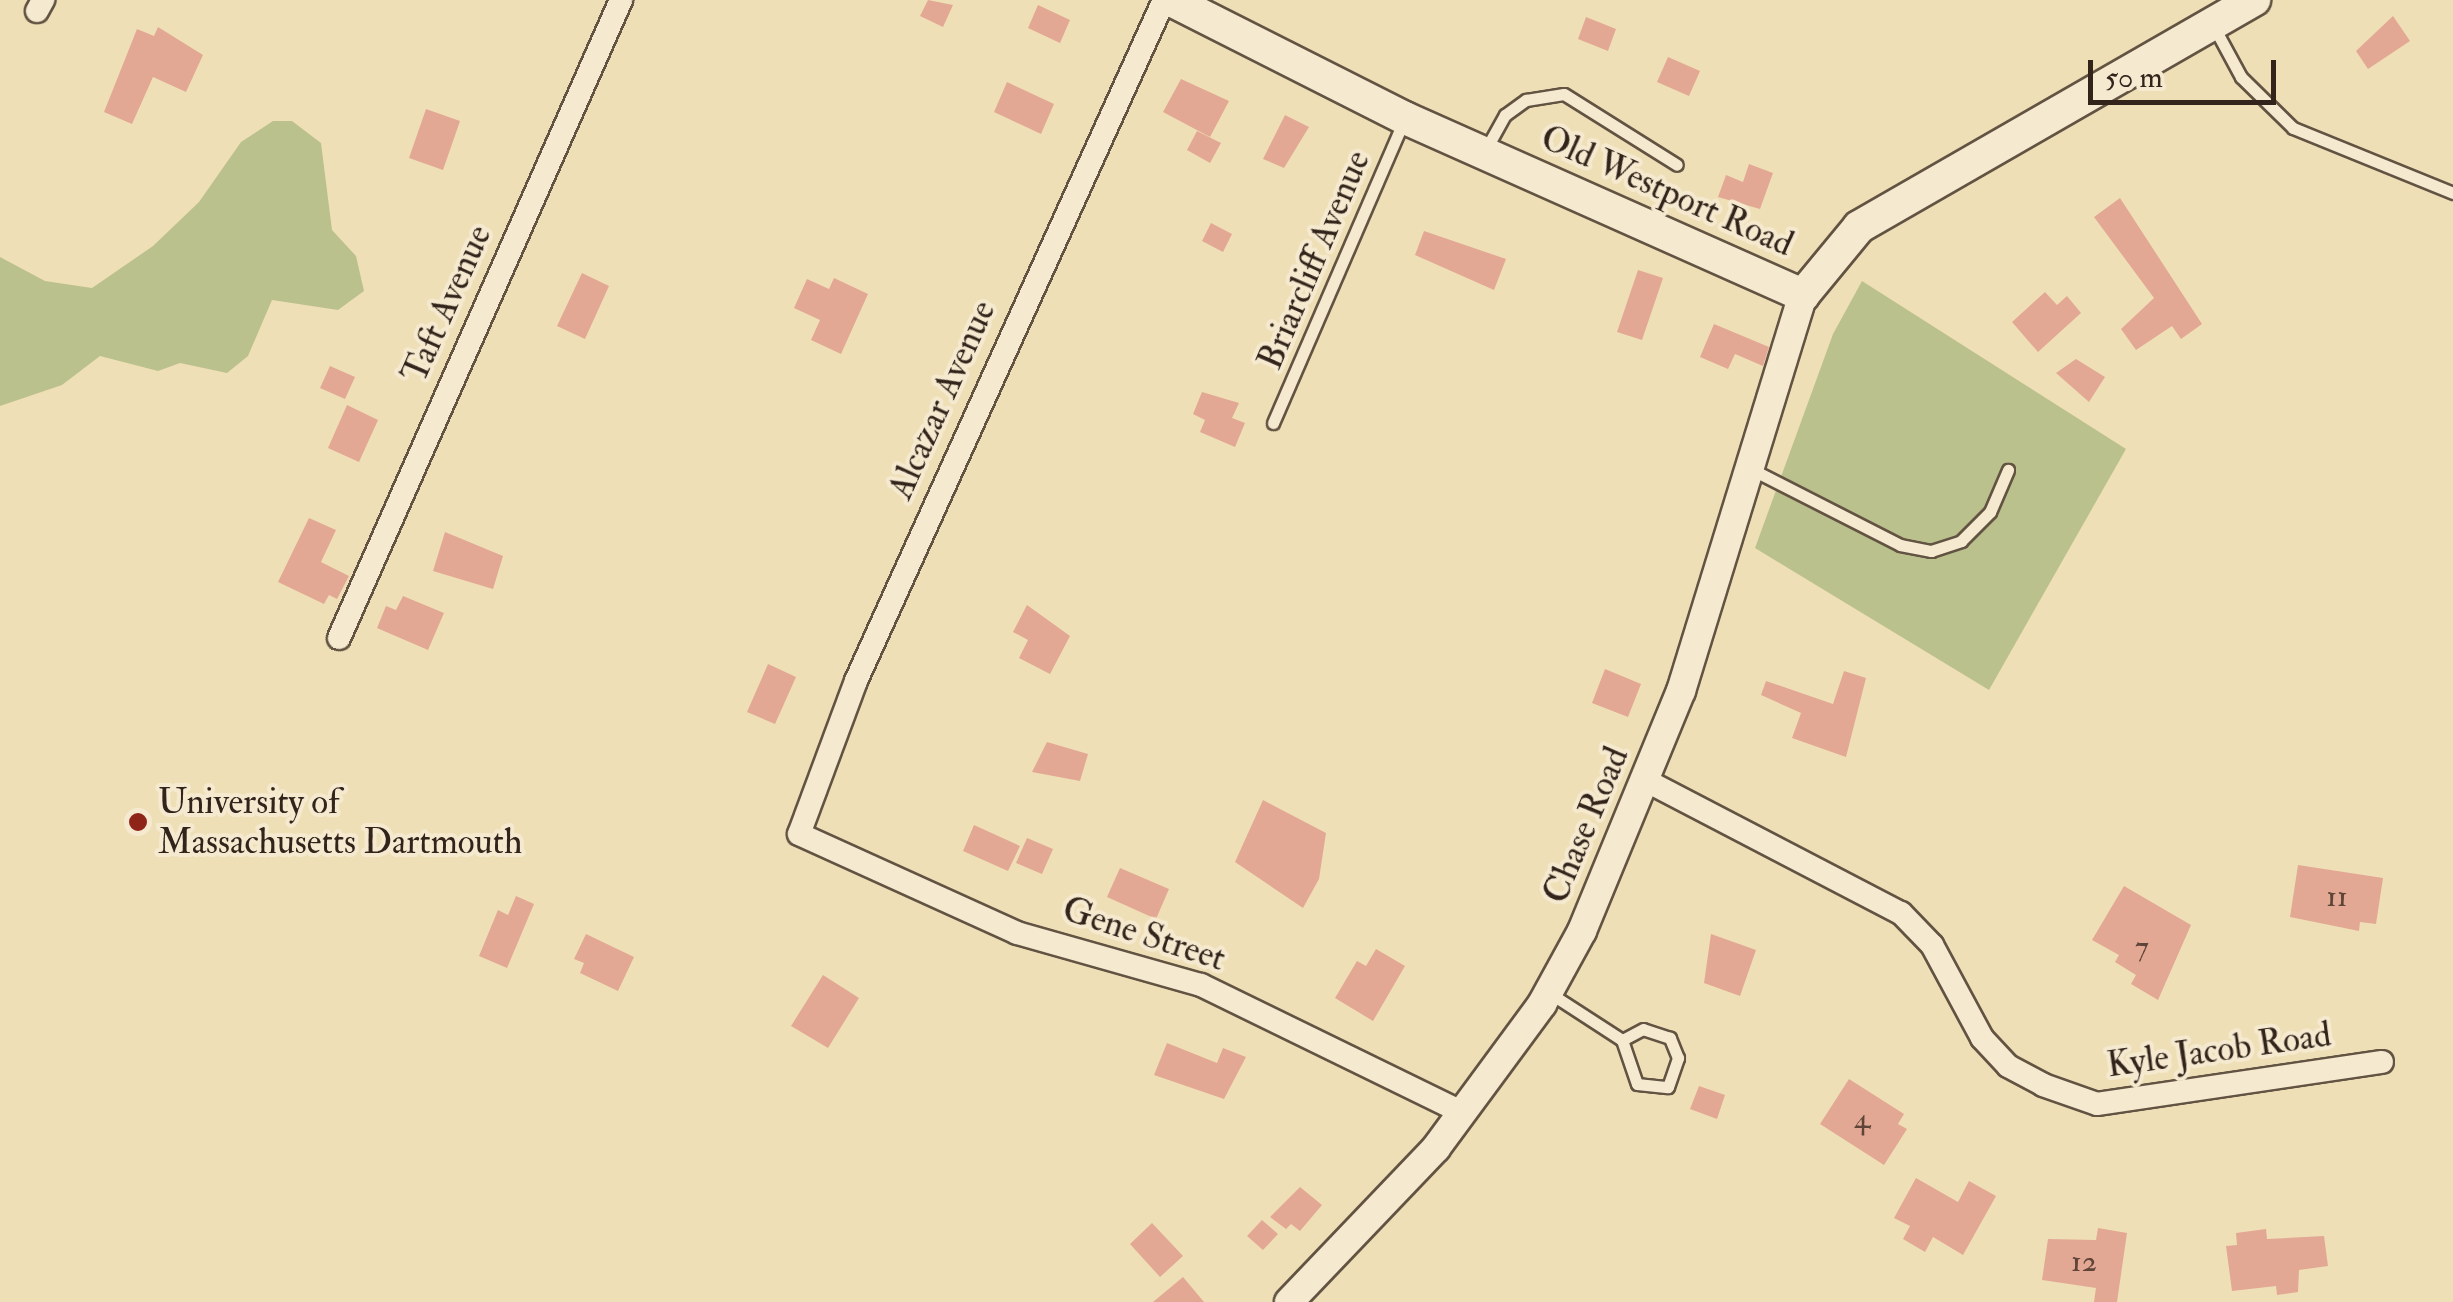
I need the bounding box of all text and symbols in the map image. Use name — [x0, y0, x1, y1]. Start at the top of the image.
scale bar — [2093, 40, 2280, 102]
text: 50 m — [2105, 59, 2163, 96]
street label: Old Westport Road — [1534, 117, 1800, 265]
street label: Briarcliff Avenue — [1249, 144, 1379, 376]
street label: Taft Avenue — [394, 219, 500, 389]
street label: Alcazar Avenue — [880, 294, 1004, 506]
street label: Chase Road — [1534, 741, 1638, 909]
place label: University of Massachusetts Dartmouth — [158, 781, 522, 863]
marker: University of Massachusetts Dartmouth — [127, 811, 149, 833]
house number: 11 — [2326, 879, 2348, 915]
street label: Gene Street — [1057, 888, 1231, 980]
house number: 7 — [2135, 929, 2149, 965]
street label: Kyle Jacob Road — [2104, 1014, 2334, 1086]
house number: 4 — [1854, 1101, 1870, 1137]
house number: 12 — [2071, 1244, 2097, 1280]

